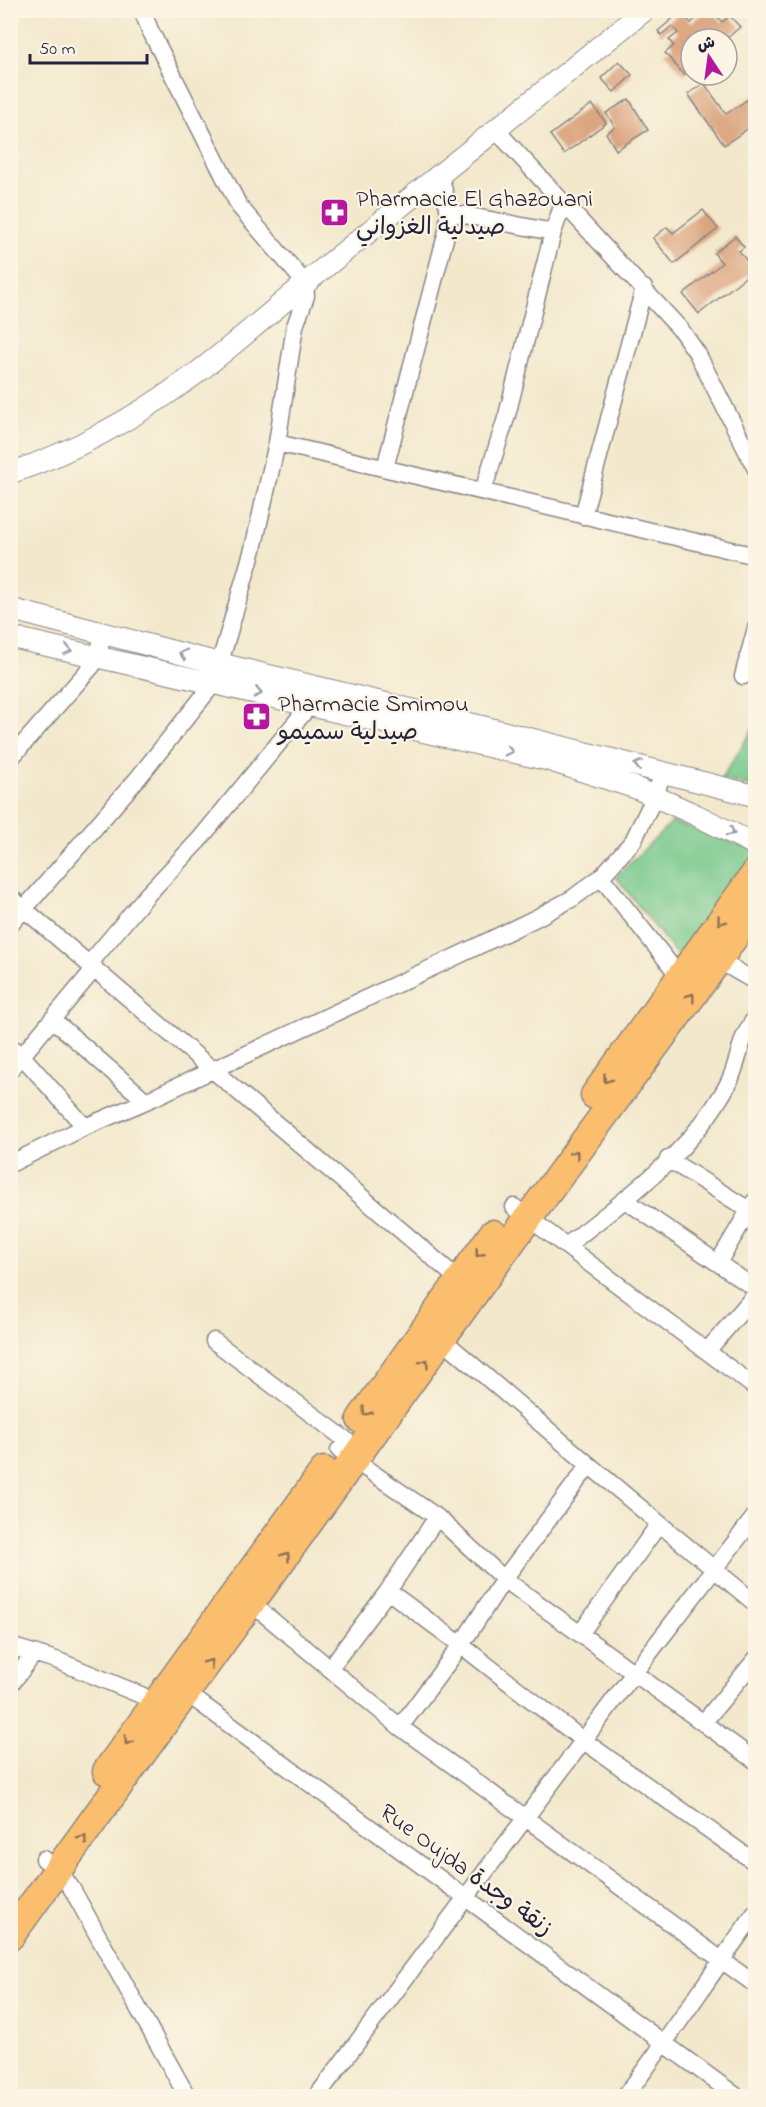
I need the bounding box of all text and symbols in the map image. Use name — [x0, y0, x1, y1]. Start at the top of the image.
scale bar — [30, 27, 147, 65]
north arrow — [679, 27, 739, 87]
text: ش — [695, 31, 717, 58]
text: 50 m — [39, 37, 76, 63]
place label: Pharmacie El Ghazouani صيدلية الغزواني — [356, 183, 593, 247]
pharmacy icon: Pharmacie El Ghazouani صيدلية الغزواني — [319, 196, 351, 228]
one-way arrow — [62, 642, 72, 655]
one-way arrow — [179, 649, 189, 661]
one-way arrow — [252, 686, 262, 699]
place label: Pharmacie Smimou صيدلية سميمو — [276, 688, 469, 751]
pharmacy icon: Pharmacie Smimou صيدلية سميمو — [241, 701, 273, 733]
one-way arrow — [504, 744, 514, 757]
one-way arrow — [633, 760, 643, 773]
one-way arrow — [725, 825, 735, 836]
one-way arrow — [717, 914, 728, 925]
one-way arrow — [684, 993, 695, 1004]
one-way arrow — [603, 1072, 614, 1083]
one-way arrow — [568, 1149, 579, 1160]
one-way arrow — [476, 1247, 487, 1258]
one-way arrow — [418, 1359, 429, 1370]
one-way arrow — [362, 1405, 373, 1416]
one-way arrow — [279, 1551, 290, 1562]
one-way arrow — [202, 1659, 213, 1670]
one-way arrow — [125, 1734, 136, 1745]
street label: Rue Oujda زنقة وجدة — [372, 1796, 560, 1946]
one-way arrow — [75, 1834, 86, 1845]

